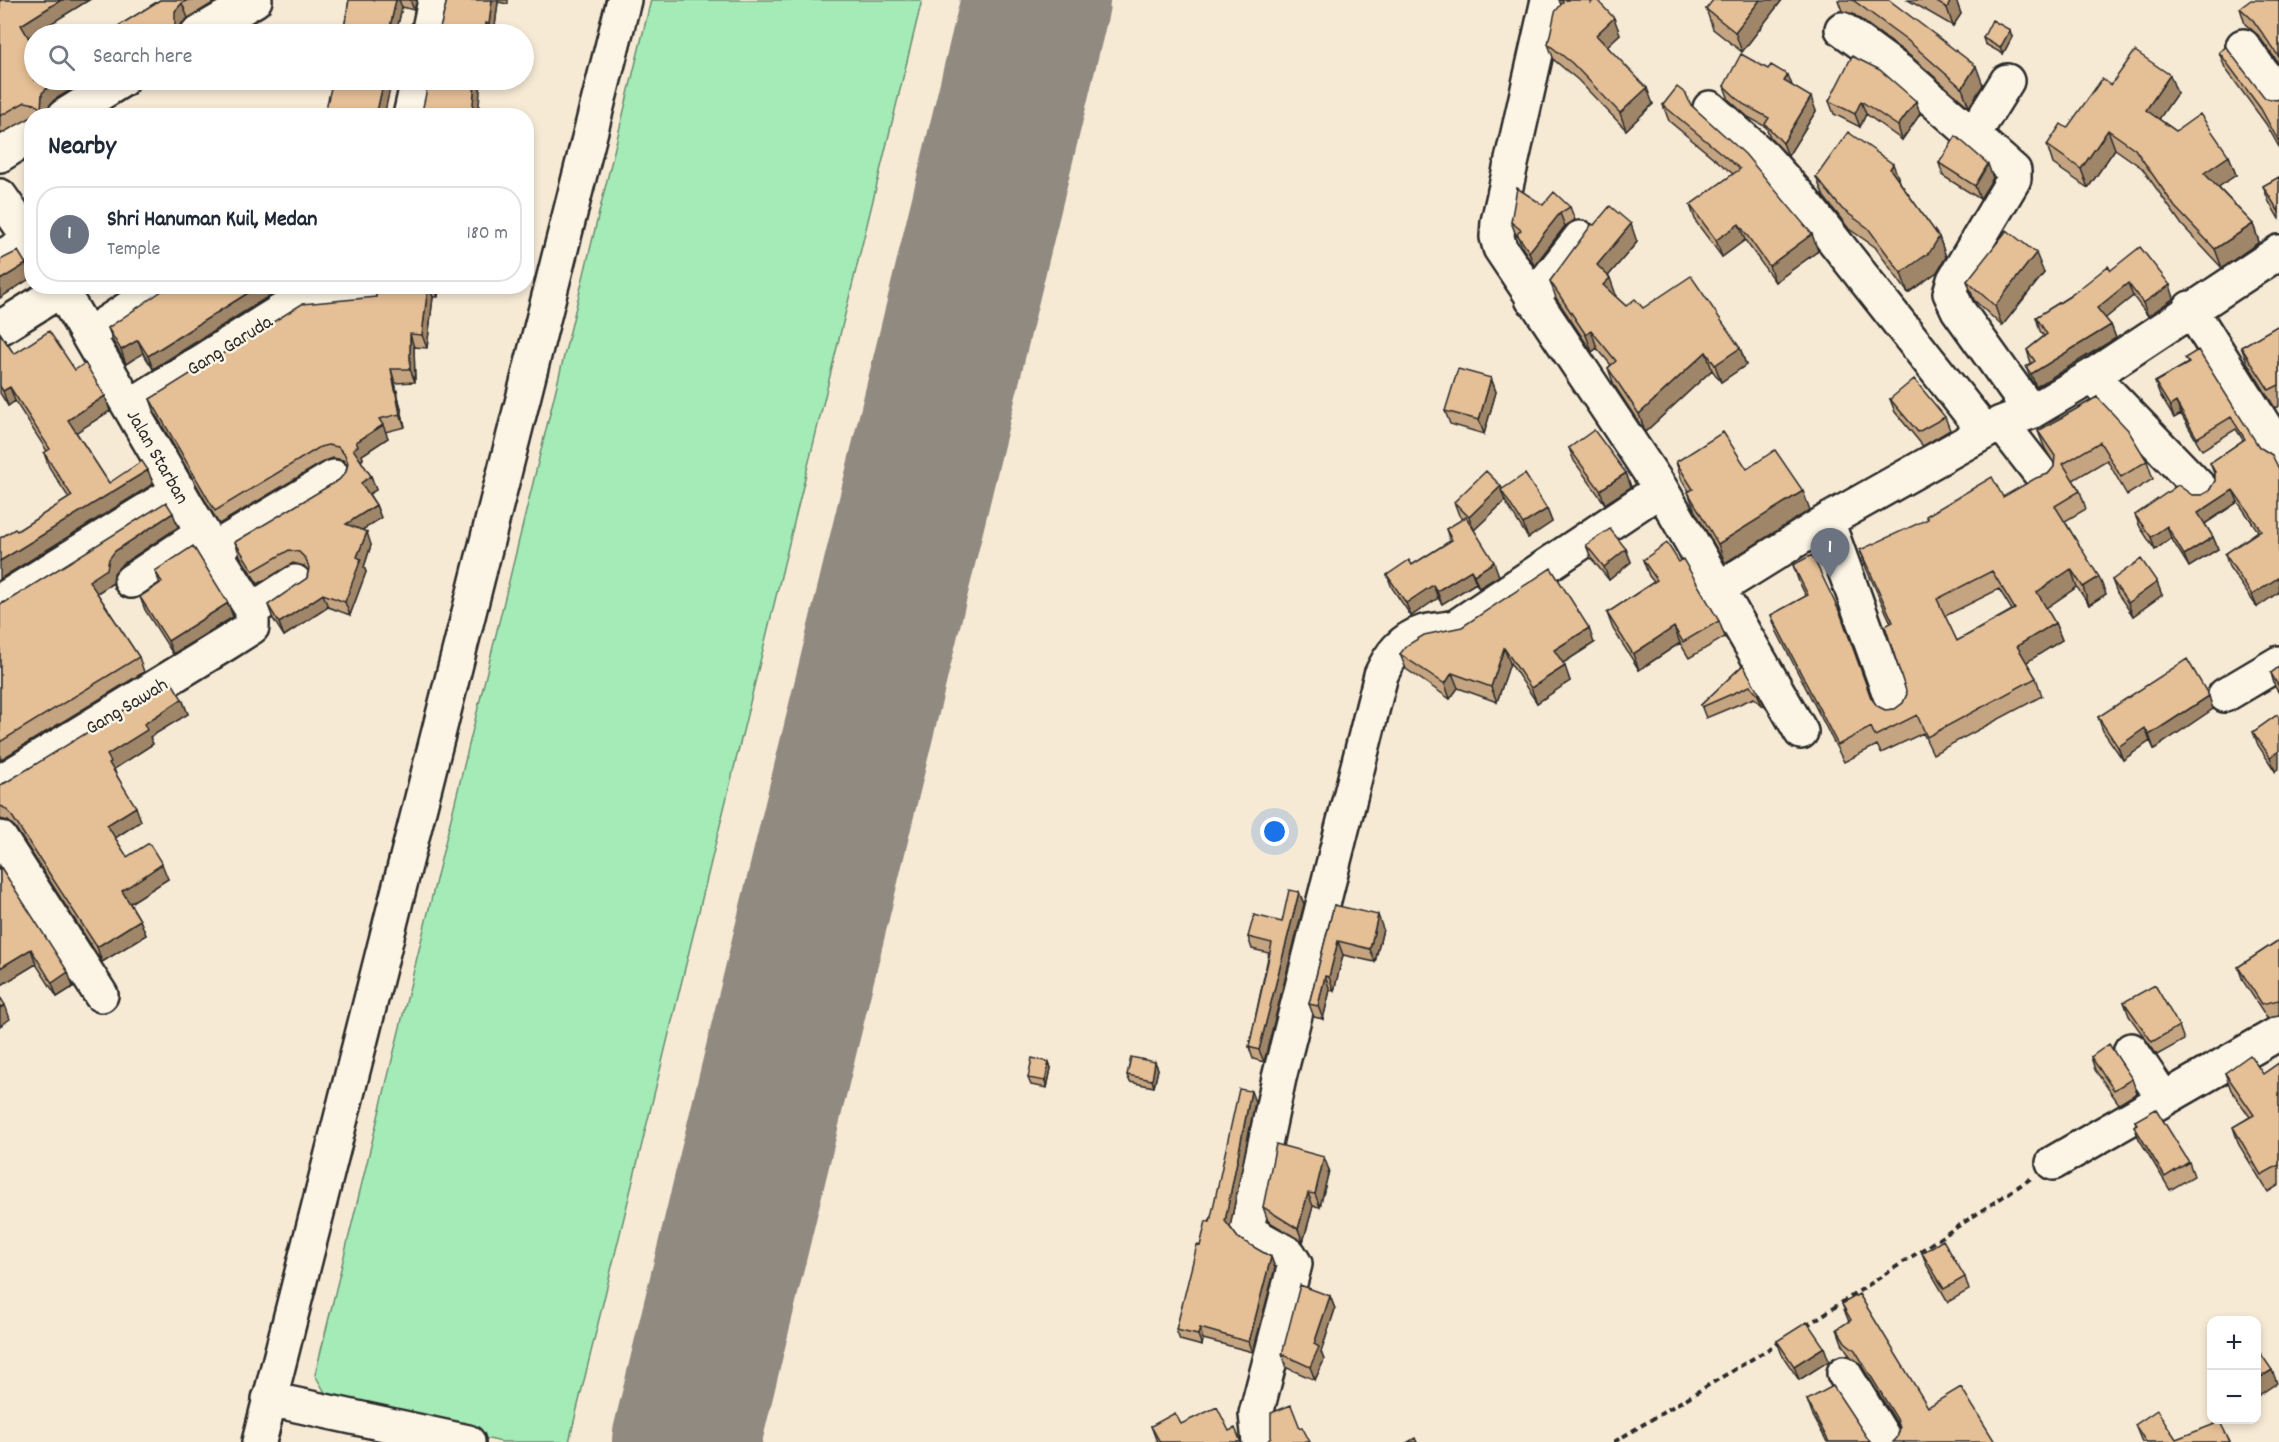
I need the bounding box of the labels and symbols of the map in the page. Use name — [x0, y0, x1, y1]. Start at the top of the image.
street label: Gang Garuda — [182, 309, 279, 384]
street label: Jalan Starban — [118, 405, 195, 510]
pin: 1 — [1810, 528, 1850, 578]
street label: Gang Sawah — [81, 672, 174, 743]
your location — [1260, 817, 1289, 846]

